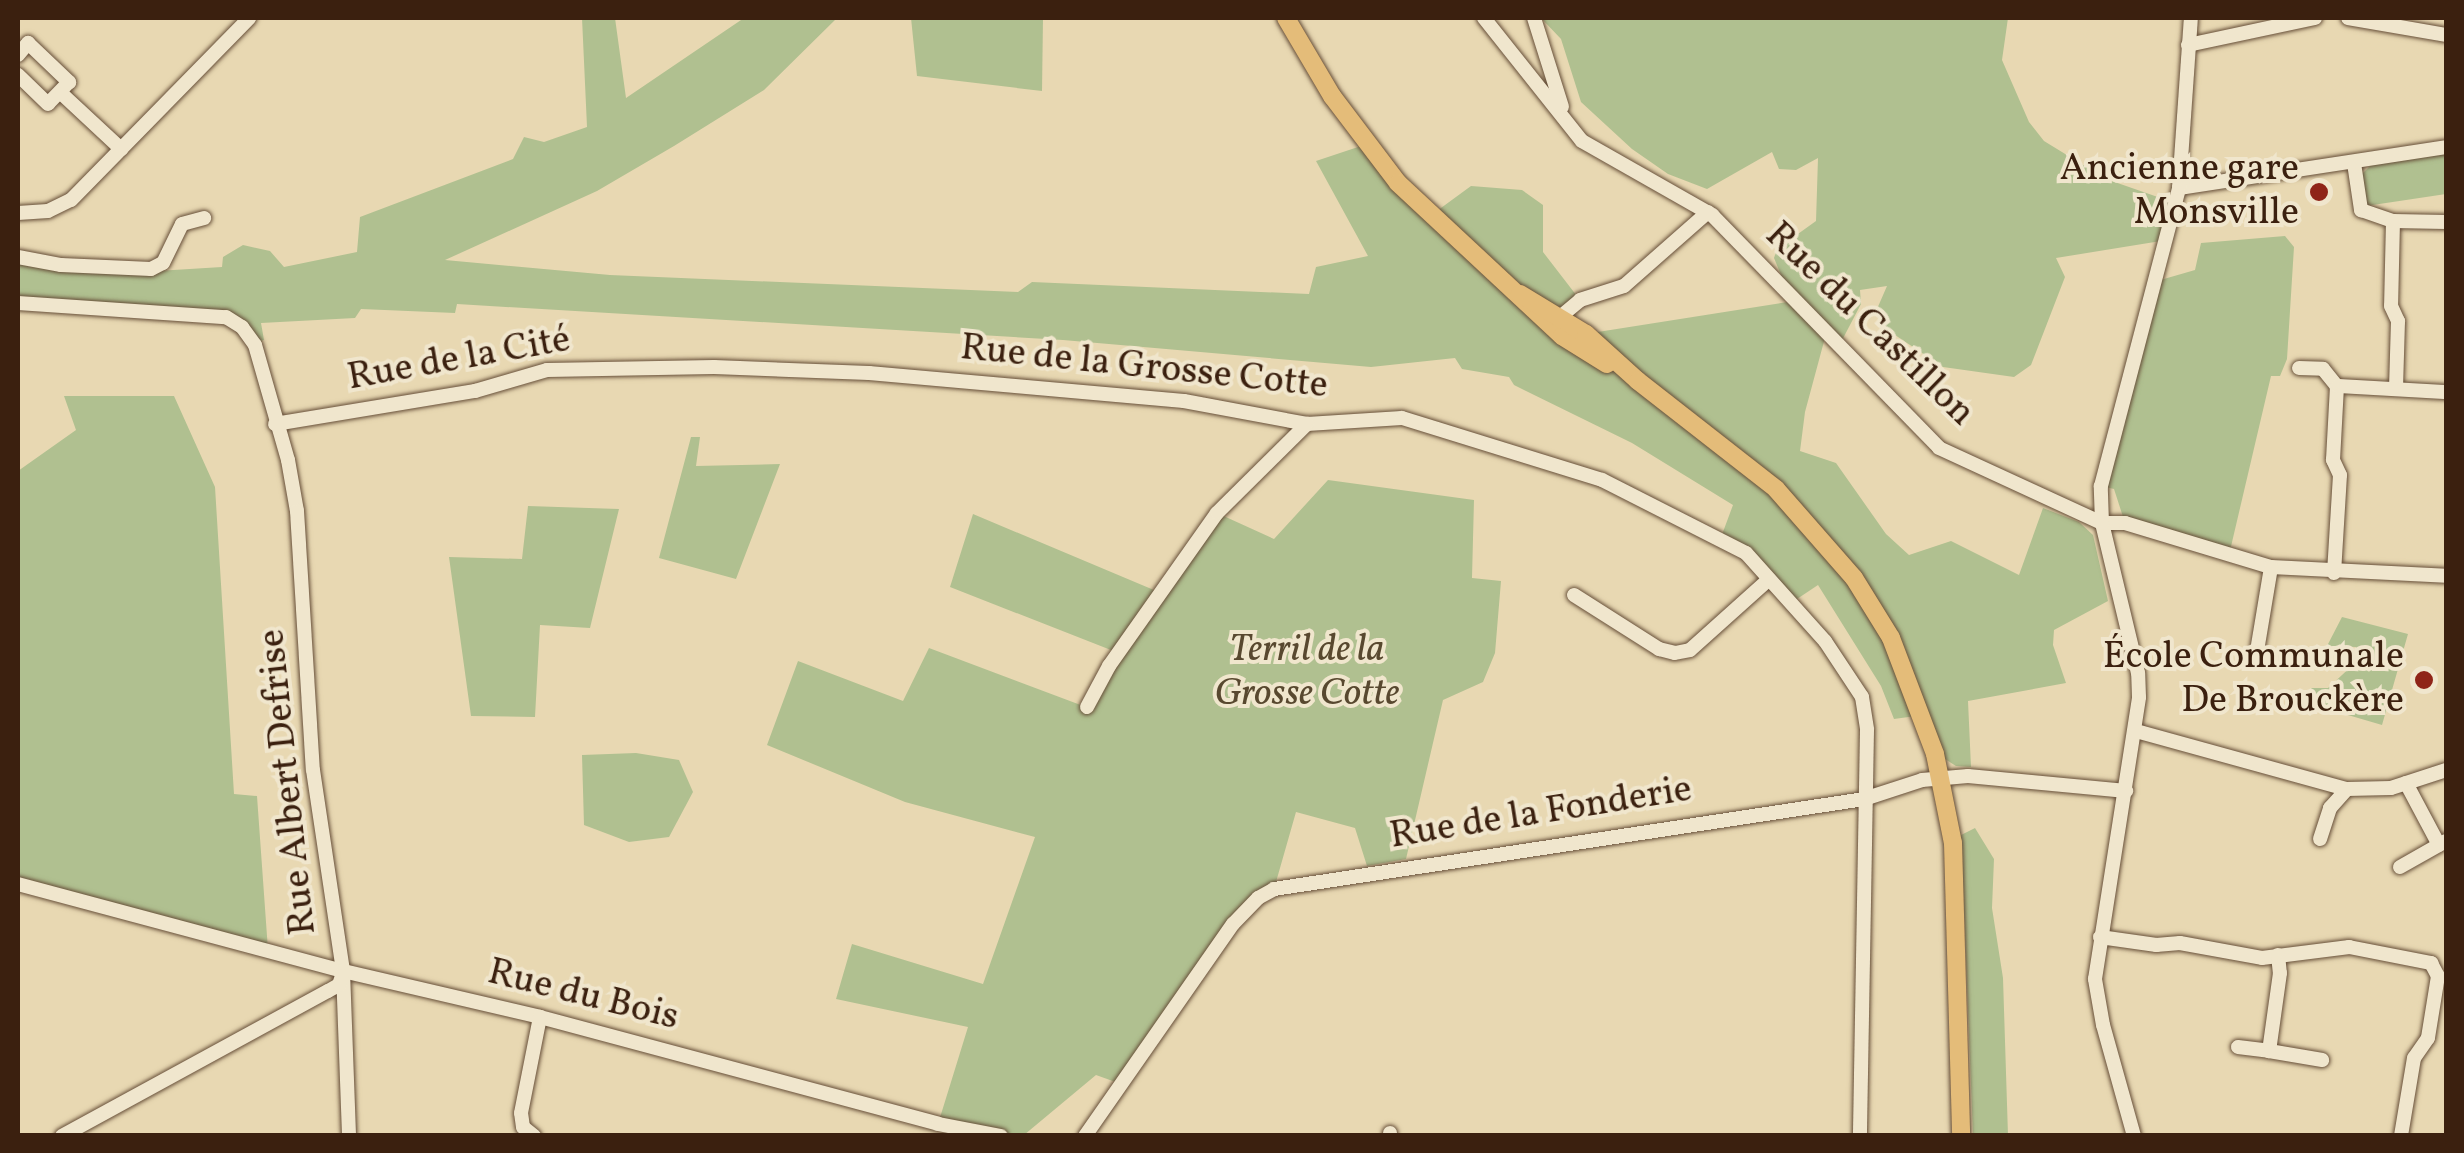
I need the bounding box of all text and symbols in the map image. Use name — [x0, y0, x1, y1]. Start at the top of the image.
place label: Ancienne gare Monsville — [2060, 147, 2299, 236]
marker: Ancienne gare Monsville — [2308, 181, 2330, 203]
street label: Rue du Castillon — [1755, 213, 1983, 437]
street label: Rue de la Cité — [344, 318, 574, 402]
street label: Rue de la Grosse Cotte — [958, 326, 1330, 410]
street label: Rue Albert Defrise — [250, 627, 328, 937]
park label: Terril de la Grosse Cotte — [1215, 628, 1399, 718]
place label: École Communale De Brouckère — [2103, 635, 2404, 724]
marker: École Communale De Brouckère — [2413, 669, 2435, 691]
street label: Rue de la Fonderie — [1387, 768, 1695, 860]
street label: Rue du Bois — [483, 950, 683, 1042]

